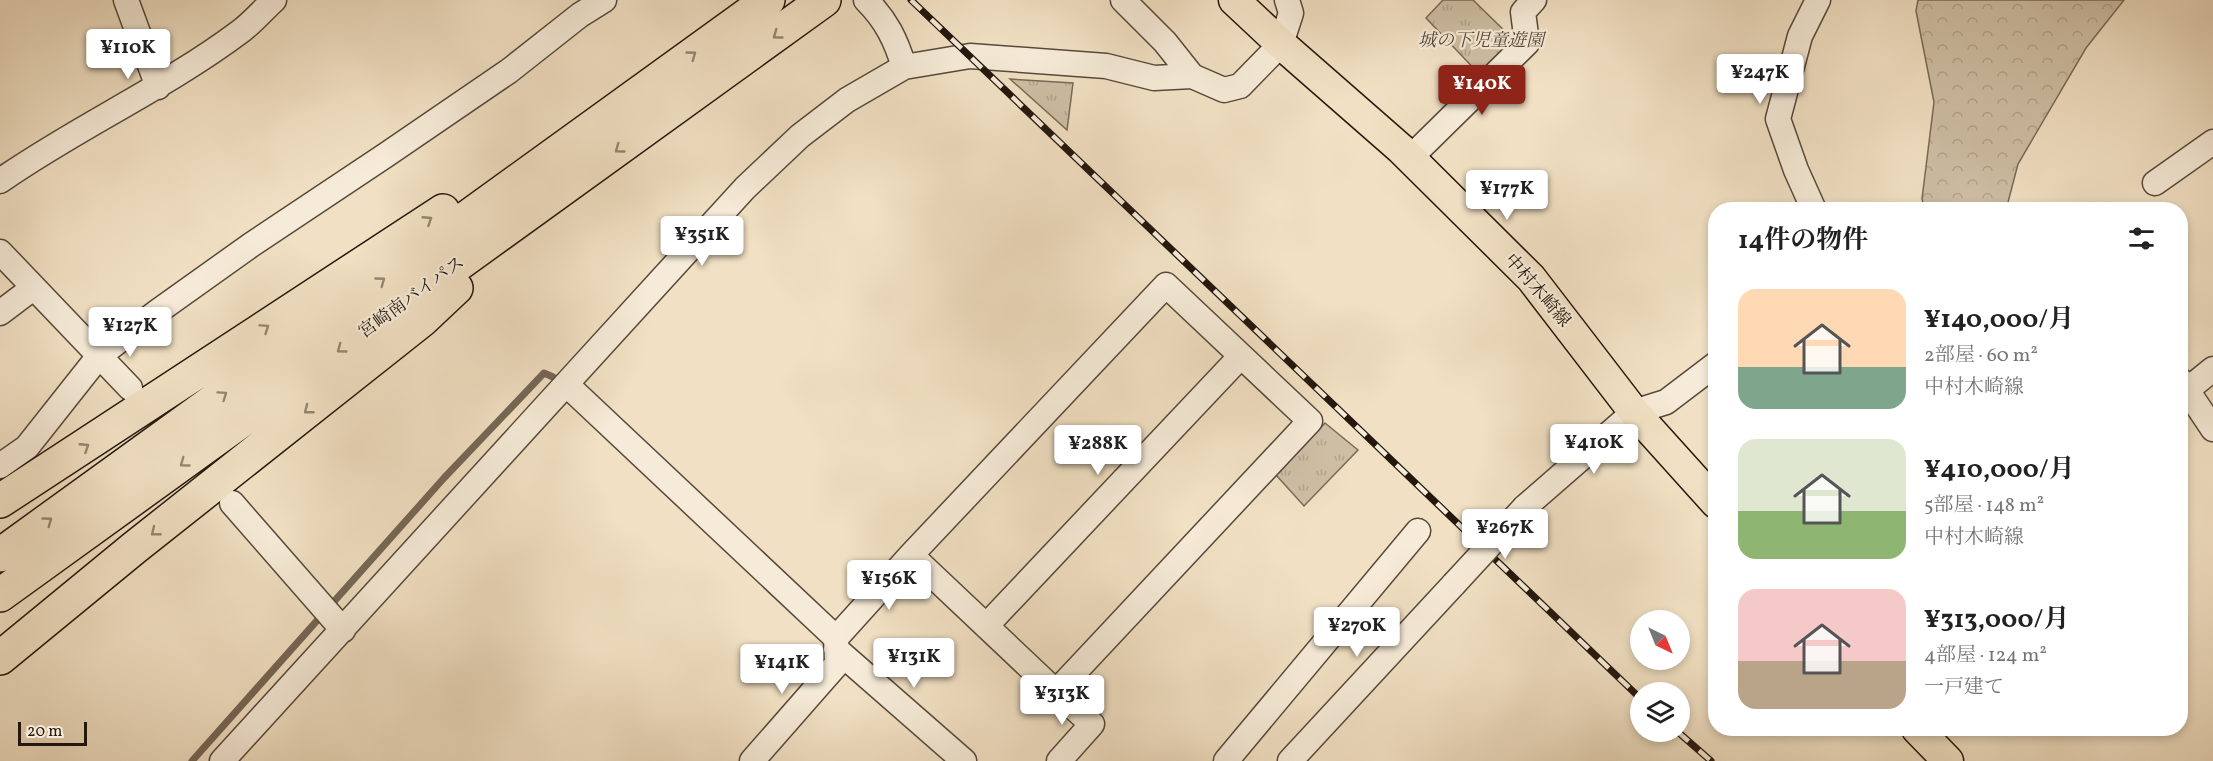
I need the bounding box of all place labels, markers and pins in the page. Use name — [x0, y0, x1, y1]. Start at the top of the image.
pin: ¥110K — [86, 29, 170, 80]
pin: ¥247K — [1718, 54, 1802, 105]
pin: ¥140K — [1440, 65, 1524, 116]
pin: ¥177K — [1465, 170, 1549, 221]
pin: ¥351K — [660, 216, 744, 267]
pin: ¥127K — [88, 307, 172, 358]
pin: ¥410K — [1552, 424, 1636, 475]
pin: ¥288K — [1056, 425, 1140, 476]
pin: ¥267K — [1463, 509, 1547, 560]
pin: ¥156K — [847, 560, 931, 611]
pin: ¥270K — [1315, 607, 1399, 658]
pin: ¥131K — [872, 638, 956, 689]
pin: ¥141K — [740, 644, 824, 695]
pin: ¥313K — [1020, 675, 1104, 726]

